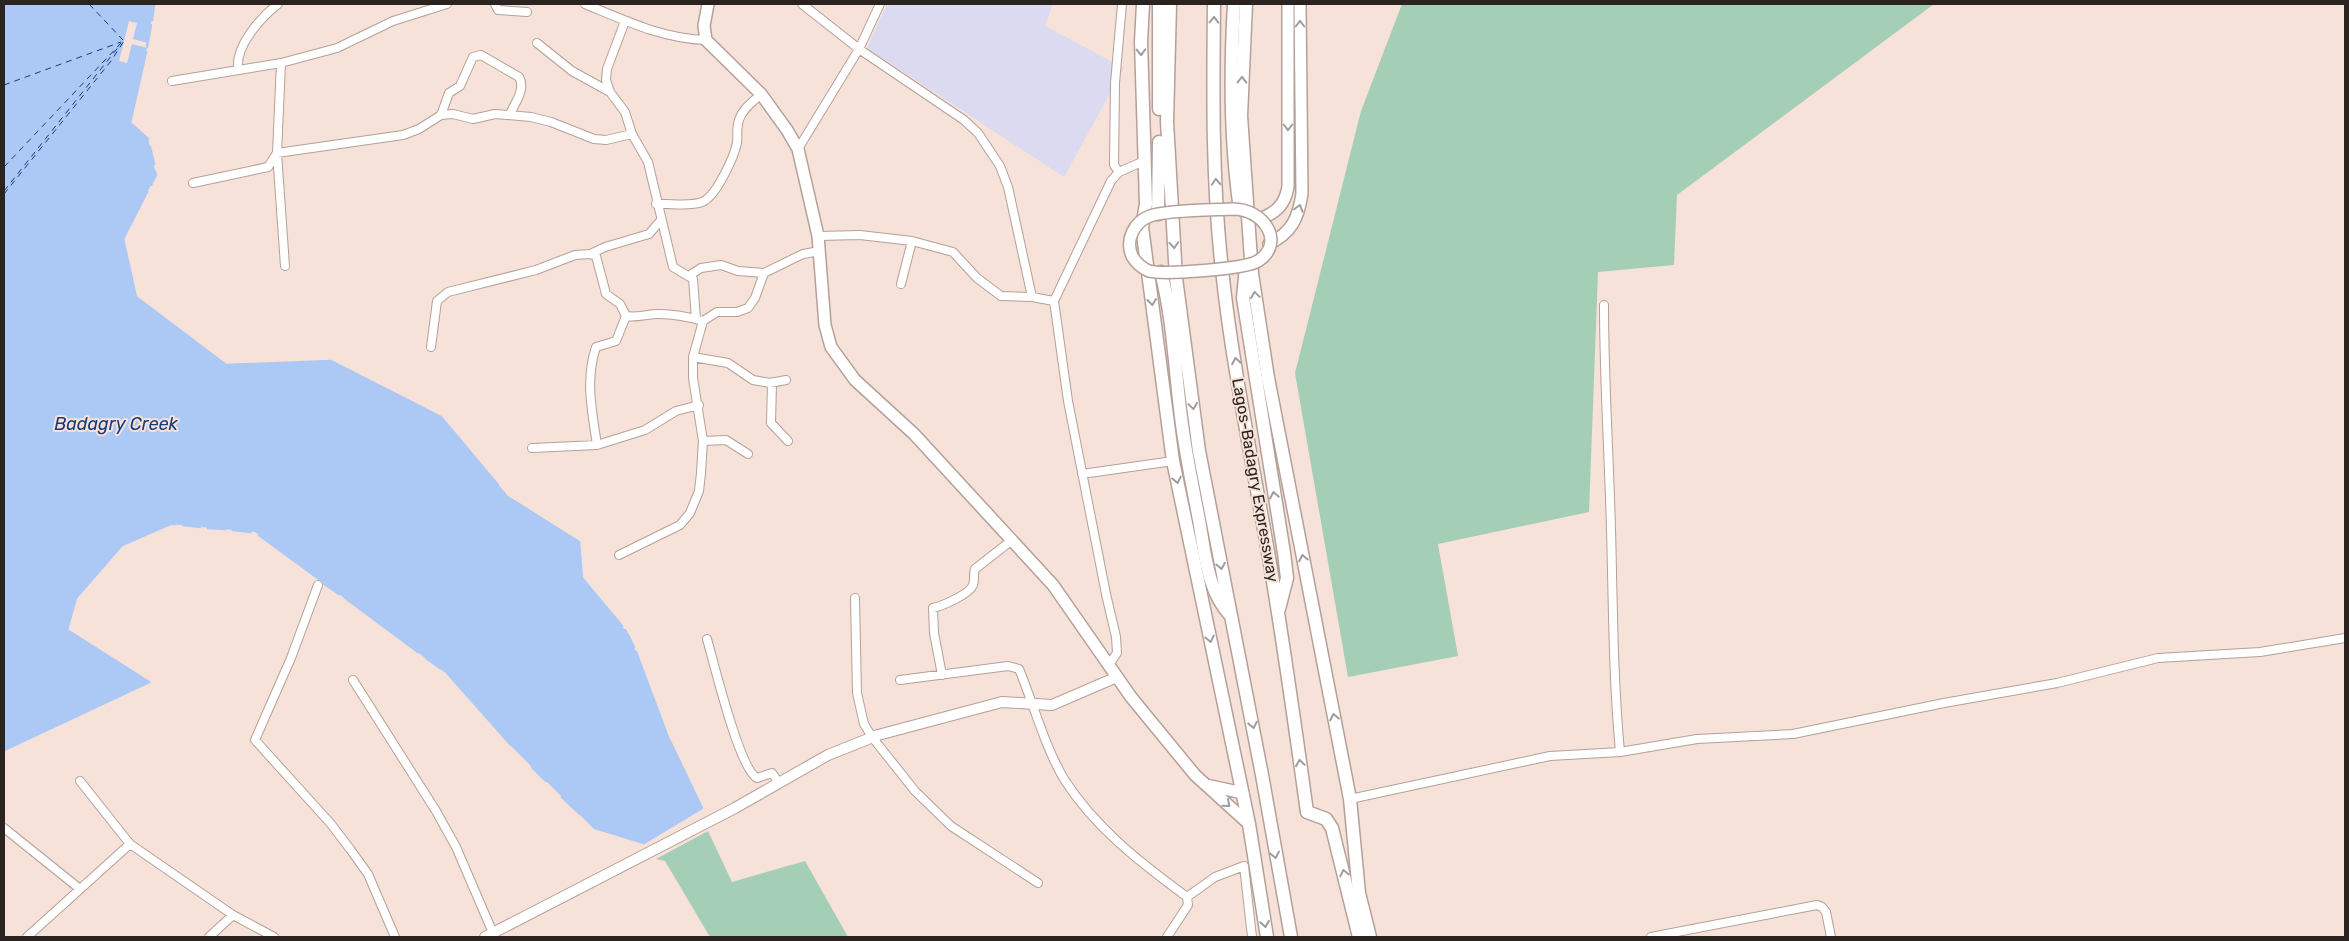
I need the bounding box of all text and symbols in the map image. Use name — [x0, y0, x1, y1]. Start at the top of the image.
one-way arrow — [1209, 16, 1219, 24]
one-way arrow — [1295, 20, 1305, 28]
one-way arrow — [1136, 49, 1146, 57]
one-way arrow — [1237, 76, 1248, 84]
one-way arrow — [1283, 124, 1293, 132]
one-way arrow — [1210, 178, 1221, 186]
one-way arrow — [1293, 205, 1303, 213]
one-way arrow — [1168, 241, 1179, 249]
one-way arrow — [1251, 290, 1261, 299]
one-way arrow — [1146, 298, 1157, 306]
one-way arrow — [1231, 357, 1241, 365]
street label: Lagos-Badagry Expressway — [1228, 377, 1283, 584]
one-way arrow — [1187, 402, 1198, 410]
water label: Badagry Creek — [54, 413, 178, 435]
one-way arrow — [1171, 475, 1181, 484]
one-way arrow — [1270, 490, 1280, 499]
one-way arrow — [1298, 553, 1308, 562]
one-way arrow — [1215, 562, 1226, 571]
one-way arrow — [1205, 634, 1215, 643]
one-way arrow — [1329, 713, 1340, 722]
one-way arrow — [1247, 721, 1257, 730]
one-way arrow — [1295, 759, 1306, 767]
one-way arrow — [1221, 798, 1230, 807]
one-way arrow — [1269, 850, 1280, 859]
one-way arrow — [1339, 868, 1350, 877]
one-way arrow — [1259, 919, 1269, 928]

